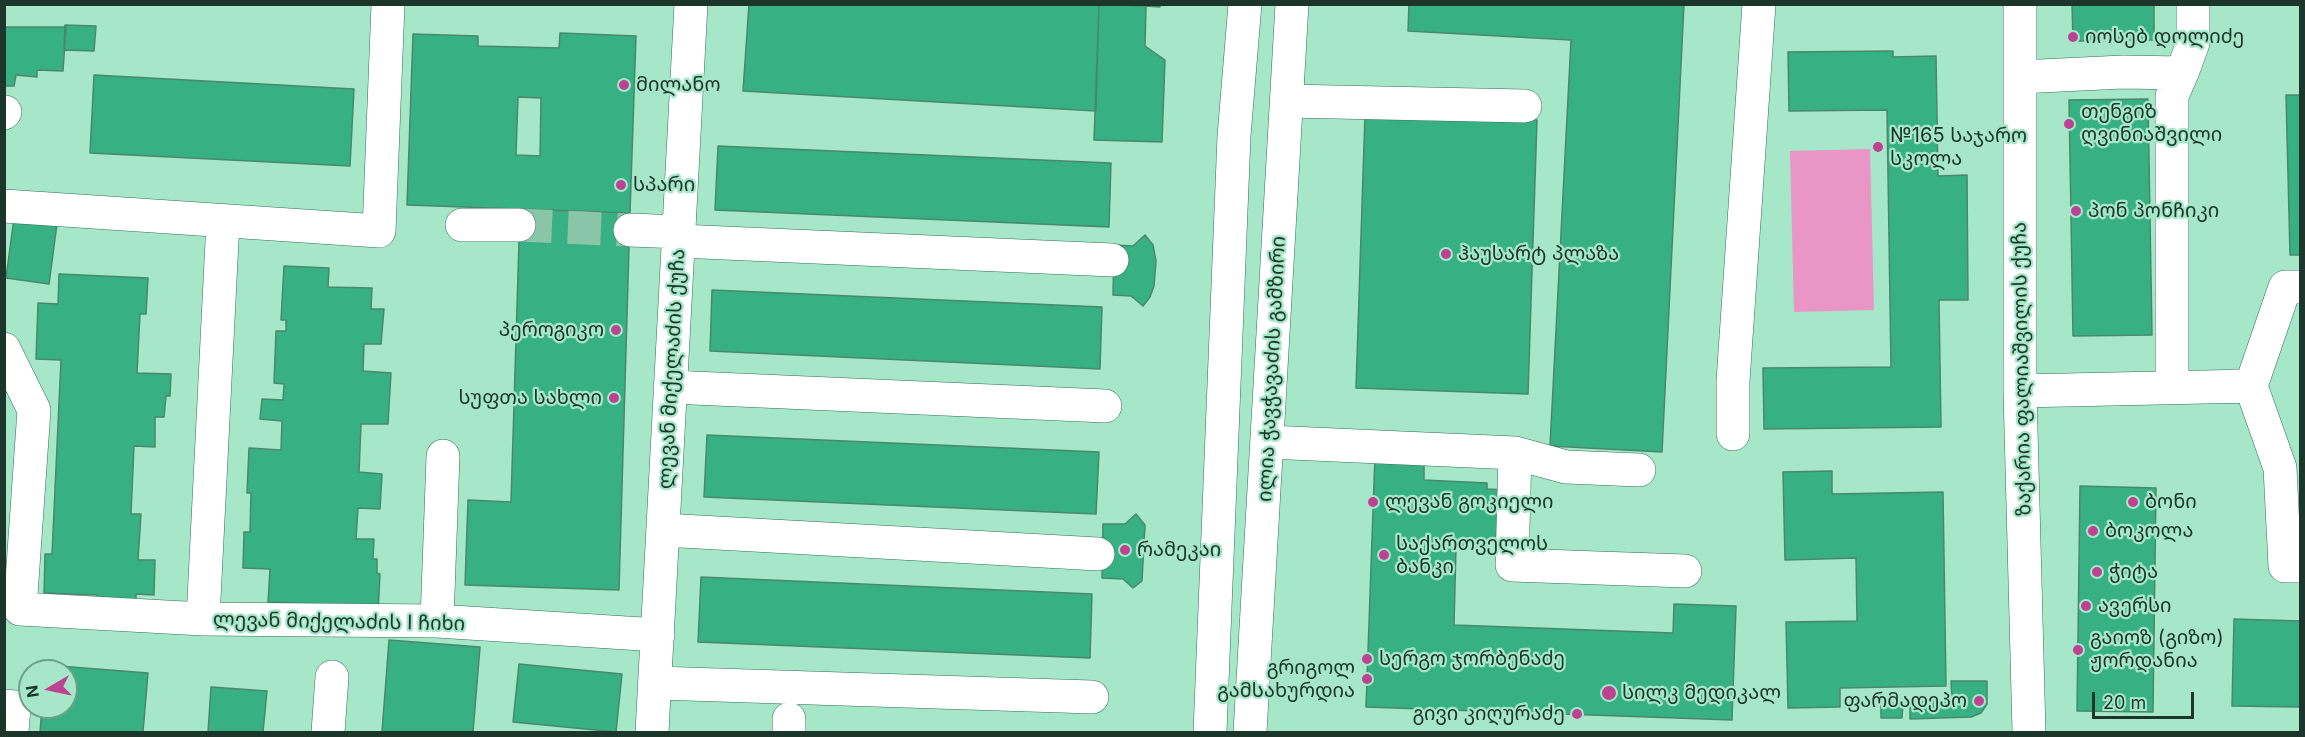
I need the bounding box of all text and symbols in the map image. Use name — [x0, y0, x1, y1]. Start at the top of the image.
place label: იოსებ დოლიძე — [2085, 25, 2244, 49]
marker: იოსებ დოლიძე — [2066, 30, 2080, 44]
place label: მილანო — [636, 73, 721, 97]
marker: მილანო — [617, 78, 631, 92]
place label: თენგიზ ღვინიაშვილი — [2081, 100, 2222, 147]
marker: თენგიზ ღვინიაშვილი — [2062, 117, 2076, 131]
place label: №165 საჯარო სკოლა — [1890, 124, 2027, 171]
marker: №165 საჯარო სკოლა — [1871, 140, 1885, 154]
place label: სპარი — [633, 173, 695, 197]
marker: სპარი — [614, 178, 628, 192]
place label: პონ პონჩიკი — [2088, 199, 2219, 223]
marker: პონ პონჩიკი — [2069, 204, 2083, 218]
street label: ზაქარია ფალიაშვილის ქუჩა — [2007, 222, 2037, 516]
street label: ილია ჭავჭავაძის გამზირი — [1253, 235, 1291, 503]
place label: ჰაუსარტ პლაზა — [1458, 242, 1619, 266]
marker: ჰაუსარტ პლაზა — [1439, 247, 1453, 261]
street label: ლევან მიქელაძის ქუჩა — [654, 248, 690, 490]
place label: პეროგიკო — [499, 318, 604, 342]
marker: პეროგიკო — [609, 323, 623, 337]
place label: სუფთა სახლი — [458, 386, 602, 410]
marker: სუფთა სახლი — [607, 391, 621, 405]
place label: ლევან გოკიელი — [1385, 490, 1553, 514]
place label: ბონი — [2145, 490, 2197, 514]
marker: ლევან გოკიელი — [1366, 495, 1380, 509]
marker: ბონი — [2126, 495, 2140, 509]
place label: ბოკოლა — [2105, 519, 2193, 543]
marker: ბოკოლა — [2086, 524, 2100, 538]
place label: საქართველოს ბანკი — [1396, 532, 1548, 579]
place label: რამეკაი — [1137, 538, 1221, 562]
marker: რამეკაი — [1118, 543, 1132, 557]
marker: საქართველოს ბანკი — [1377, 548, 1391, 562]
place label: ჭიტა — [2109, 560, 2158, 584]
marker: ჭიტა — [2090, 565, 2104, 579]
place label: ავერსი — [2098, 594, 2172, 618]
marker: ავერსი — [2079, 599, 2093, 613]
street label: ლევან მიქელაძის I ჩიხი — [213, 608, 465, 636]
place label: გაიოზ (გიზო) ჟორდანია — [2090, 626, 2224, 673]
marker: გაიოზ (გიზო) ჟორდანია — [2071, 643, 2085, 657]
place label: სერგო ჯორბენაძე — [1379, 647, 1565, 671]
marker: სერგო ჯორბენაძე — [1360, 652, 1374, 666]
place label: გრიგოლ გამსახურდია — [1217, 656, 1355, 703]
north arrow — [18, 659, 78, 719]
marker: გრიგოლ გამსახურდია — [1360, 672, 1374, 686]
scale bar — [2095, 680, 2197, 718]
place label: სილკ მედიკალ — [1622, 681, 1781, 705]
text: N — [21, 684, 43, 699]
marker: სილკ მედიკალ — [1600, 684, 1618, 702]
place label: ფარმადეპო — [1844, 689, 1967, 713]
text: 20 m — [2103, 692, 2146, 713]
marker: ფარმადეპო — [1972, 694, 1986, 708]
place label: გივი კიღურაძე — [1412, 702, 1565, 726]
marker: გივი კიღურაძე — [1570, 707, 1584, 721]

